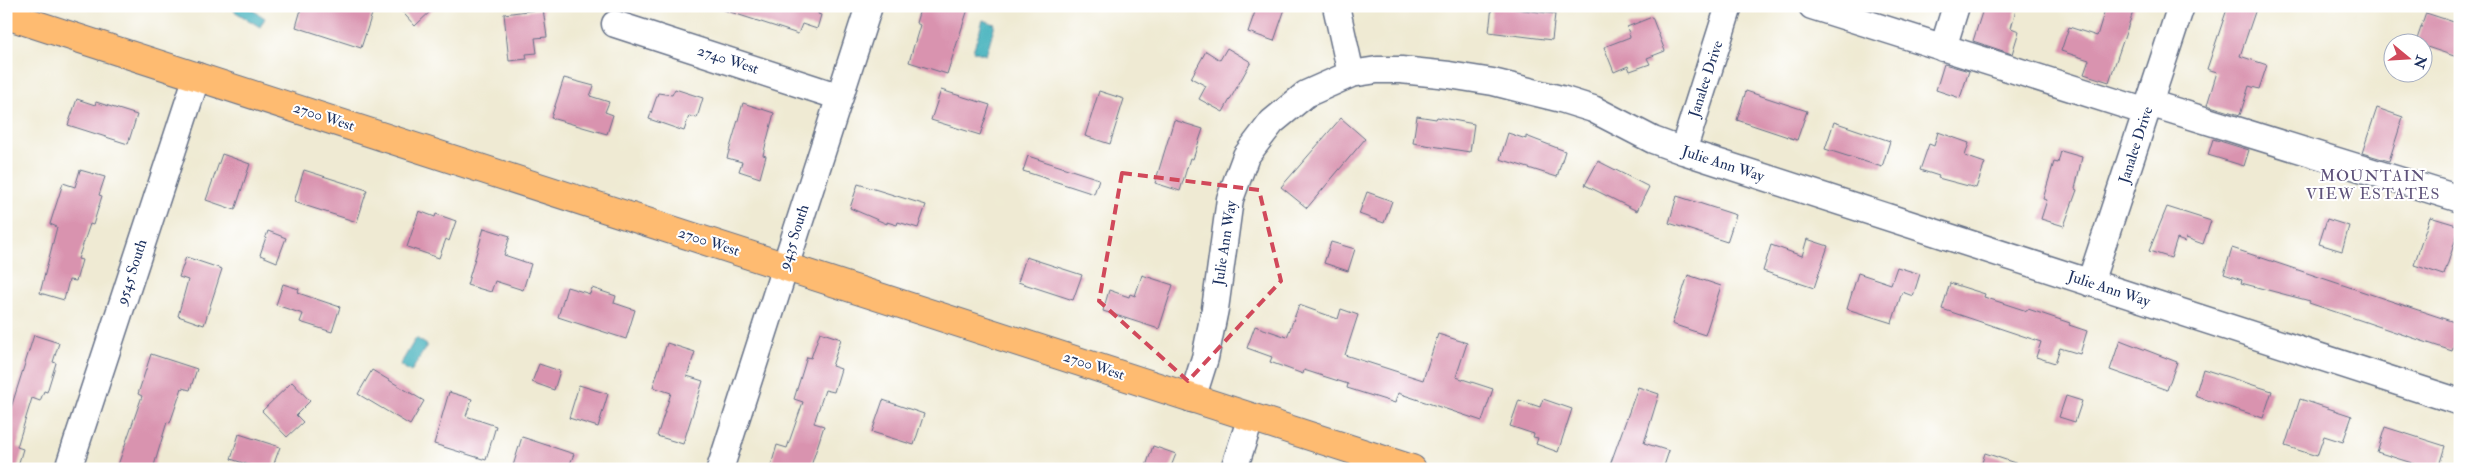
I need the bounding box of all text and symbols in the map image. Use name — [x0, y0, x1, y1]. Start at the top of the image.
north arrow — [2384, 32, 2434, 82]
street label: Janalee Drive — [1684, 38, 1728, 121]
street label: 2740 West — [695, 41, 761, 79]
text: N — [2410, 52, 2430, 71]
street label: 2700 West — [291, 98, 357, 136]
street label: Janalee Drive — [2114, 104, 2158, 187]
street label: Julie Ann Way — [1678, 141, 1767, 187]
district label: MOUNTAIN VIEW ESTATES — [2306, 166, 2440, 204]
street label: Julie Ann Way — [1209, 199, 1242, 288]
street label: 9435 South — [774, 202, 813, 273]
street label: 2700 West — [676, 223, 742, 261]
street label: 9545 South — [112, 237, 152, 308]
street label: Julie Ann Way — [2064, 266, 2153, 312]
street label: 2700 West — [1061, 347, 1127, 385]

